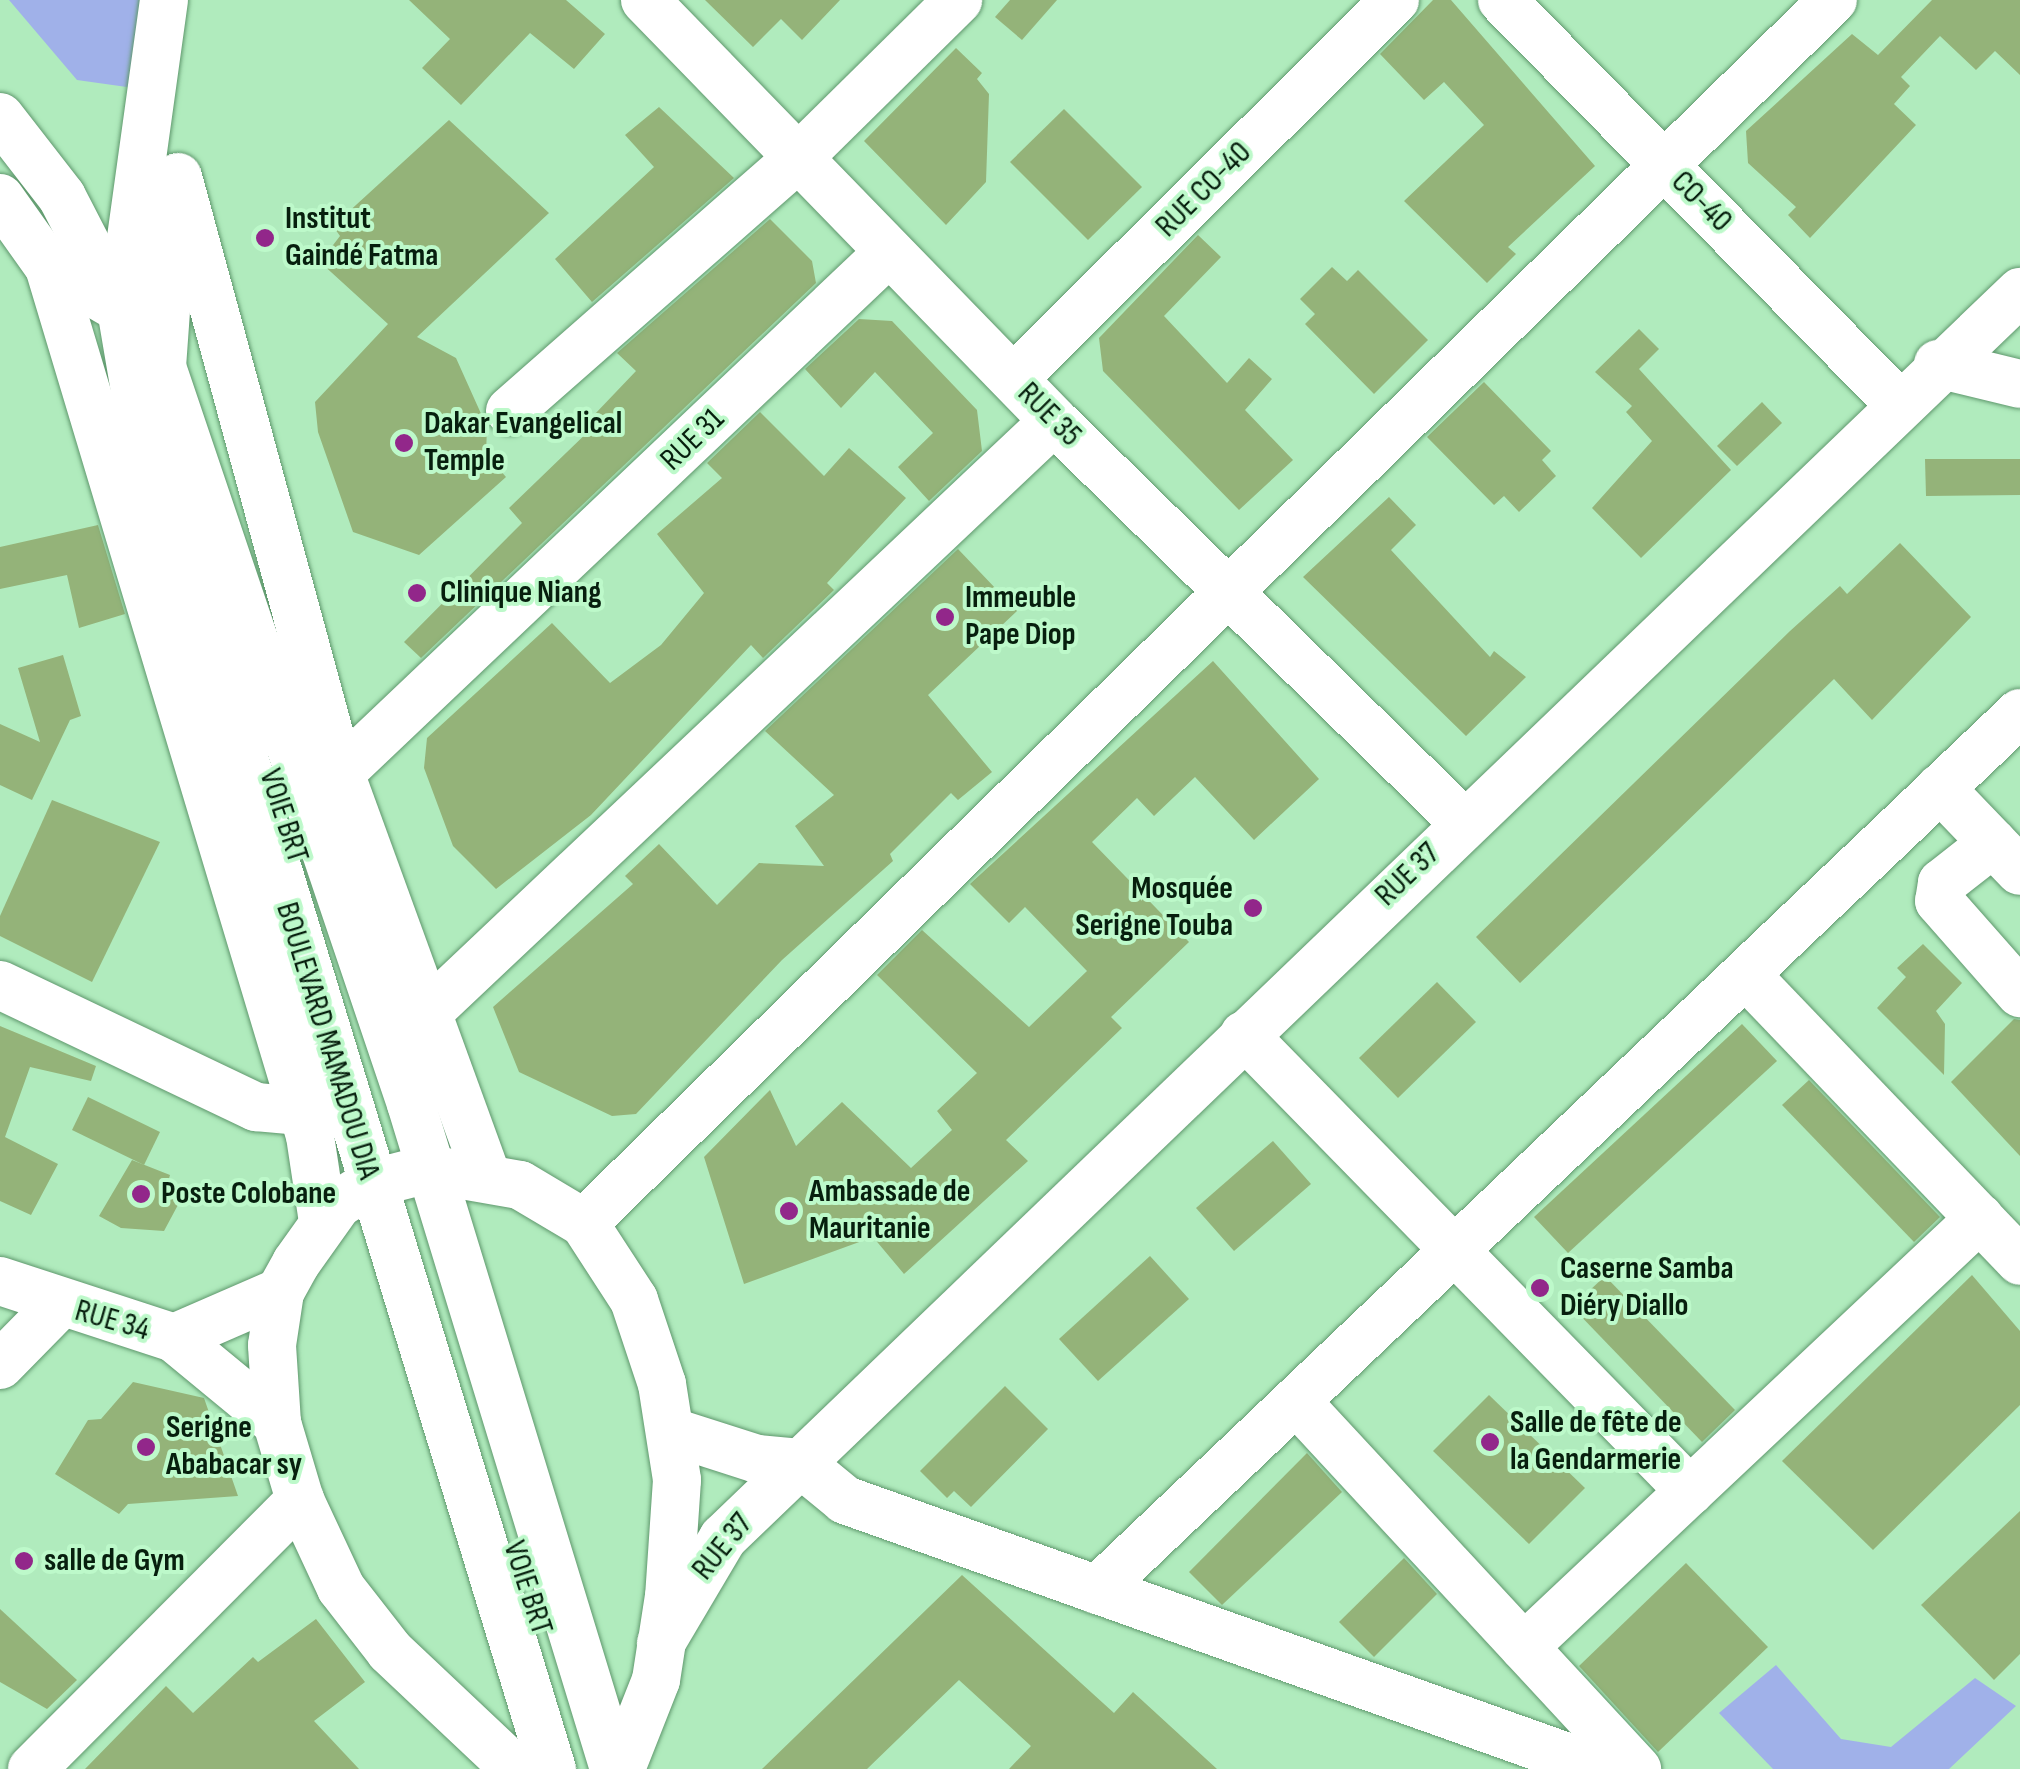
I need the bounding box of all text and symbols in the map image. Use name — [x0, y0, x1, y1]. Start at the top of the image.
street label: RUE CO-40 — [1148, 134, 1260, 246]
street label: CO-40 — [1662, 163, 1740, 241]
place label: Institut Gaindé Fatma — [285, 201, 438, 276]
marker: Institut Gaindé Fatma — [254, 227, 276, 249]
street label: RUE 35 — [1009, 375, 1089, 455]
street label: RUE 31 — [653, 401, 733, 479]
place label: Dakar Evangelical Temple — [424, 406, 622, 481]
marker: Dakar Evangelical Temple — [393, 432, 415, 454]
place label: Clinique Niang — [440, 574, 602, 612]
marker: Clinique Niang — [404, 580, 430, 606]
place label: Immeuble Pape Diop — [965, 580, 1076, 655]
marker: Immeuble Pape Diop — [934, 606, 956, 628]
street label: VOIE BRT — [250, 764, 316, 868]
street label: RUE 37 — [1368, 835, 1448, 915]
place label: Mosquée Serigne Touba — [1075, 871, 1233, 946]
marker: Mosquée Serigne Touba — [1242, 897, 1264, 919]
street label: BOULEVARD MAMADOU DIA — [267, 898, 387, 1184]
place label: Ambassade de Mauritanie — [809, 1174, 970, 1249]
place label: Poste Colobane — [161, 1175, 336, 1213]
marker: Poste Colobane — [130, 1183, 152, 1205]
marker: Ambassade de Mauritanie — [778, 1200, 800, 1222]
place label: Caserne Samba Diéry Diallo — [1560, 1251, 1734, 1326]
marker: Caserne Samba Diéry Diallo — [1529, 1277, 1551, 1299]
street label: RUE 34 — [70, 1292, 154, 1350]
place label: Salle de fête de la Gendarmerie — [1510, 1405, 1682, 1480]
place label: Serigne Ababacar sy — [166, 1410, 302, 1485]
marker: Salle de fête de la Gendarmerie — [1479, 1431, 1501, 1453]
marker: Serigne Ababacar sy — [135, 1436, 157, 1458]
street label: RUE 37 — [685, 1506, 761, 1588]
street label: VOIE BRT — [494, 1536, 560, 1640]
place label: salle de Gym — [44, 1542, 185, 1580]
marker: salle de Gym — [13, 1550, 35, 1572]

